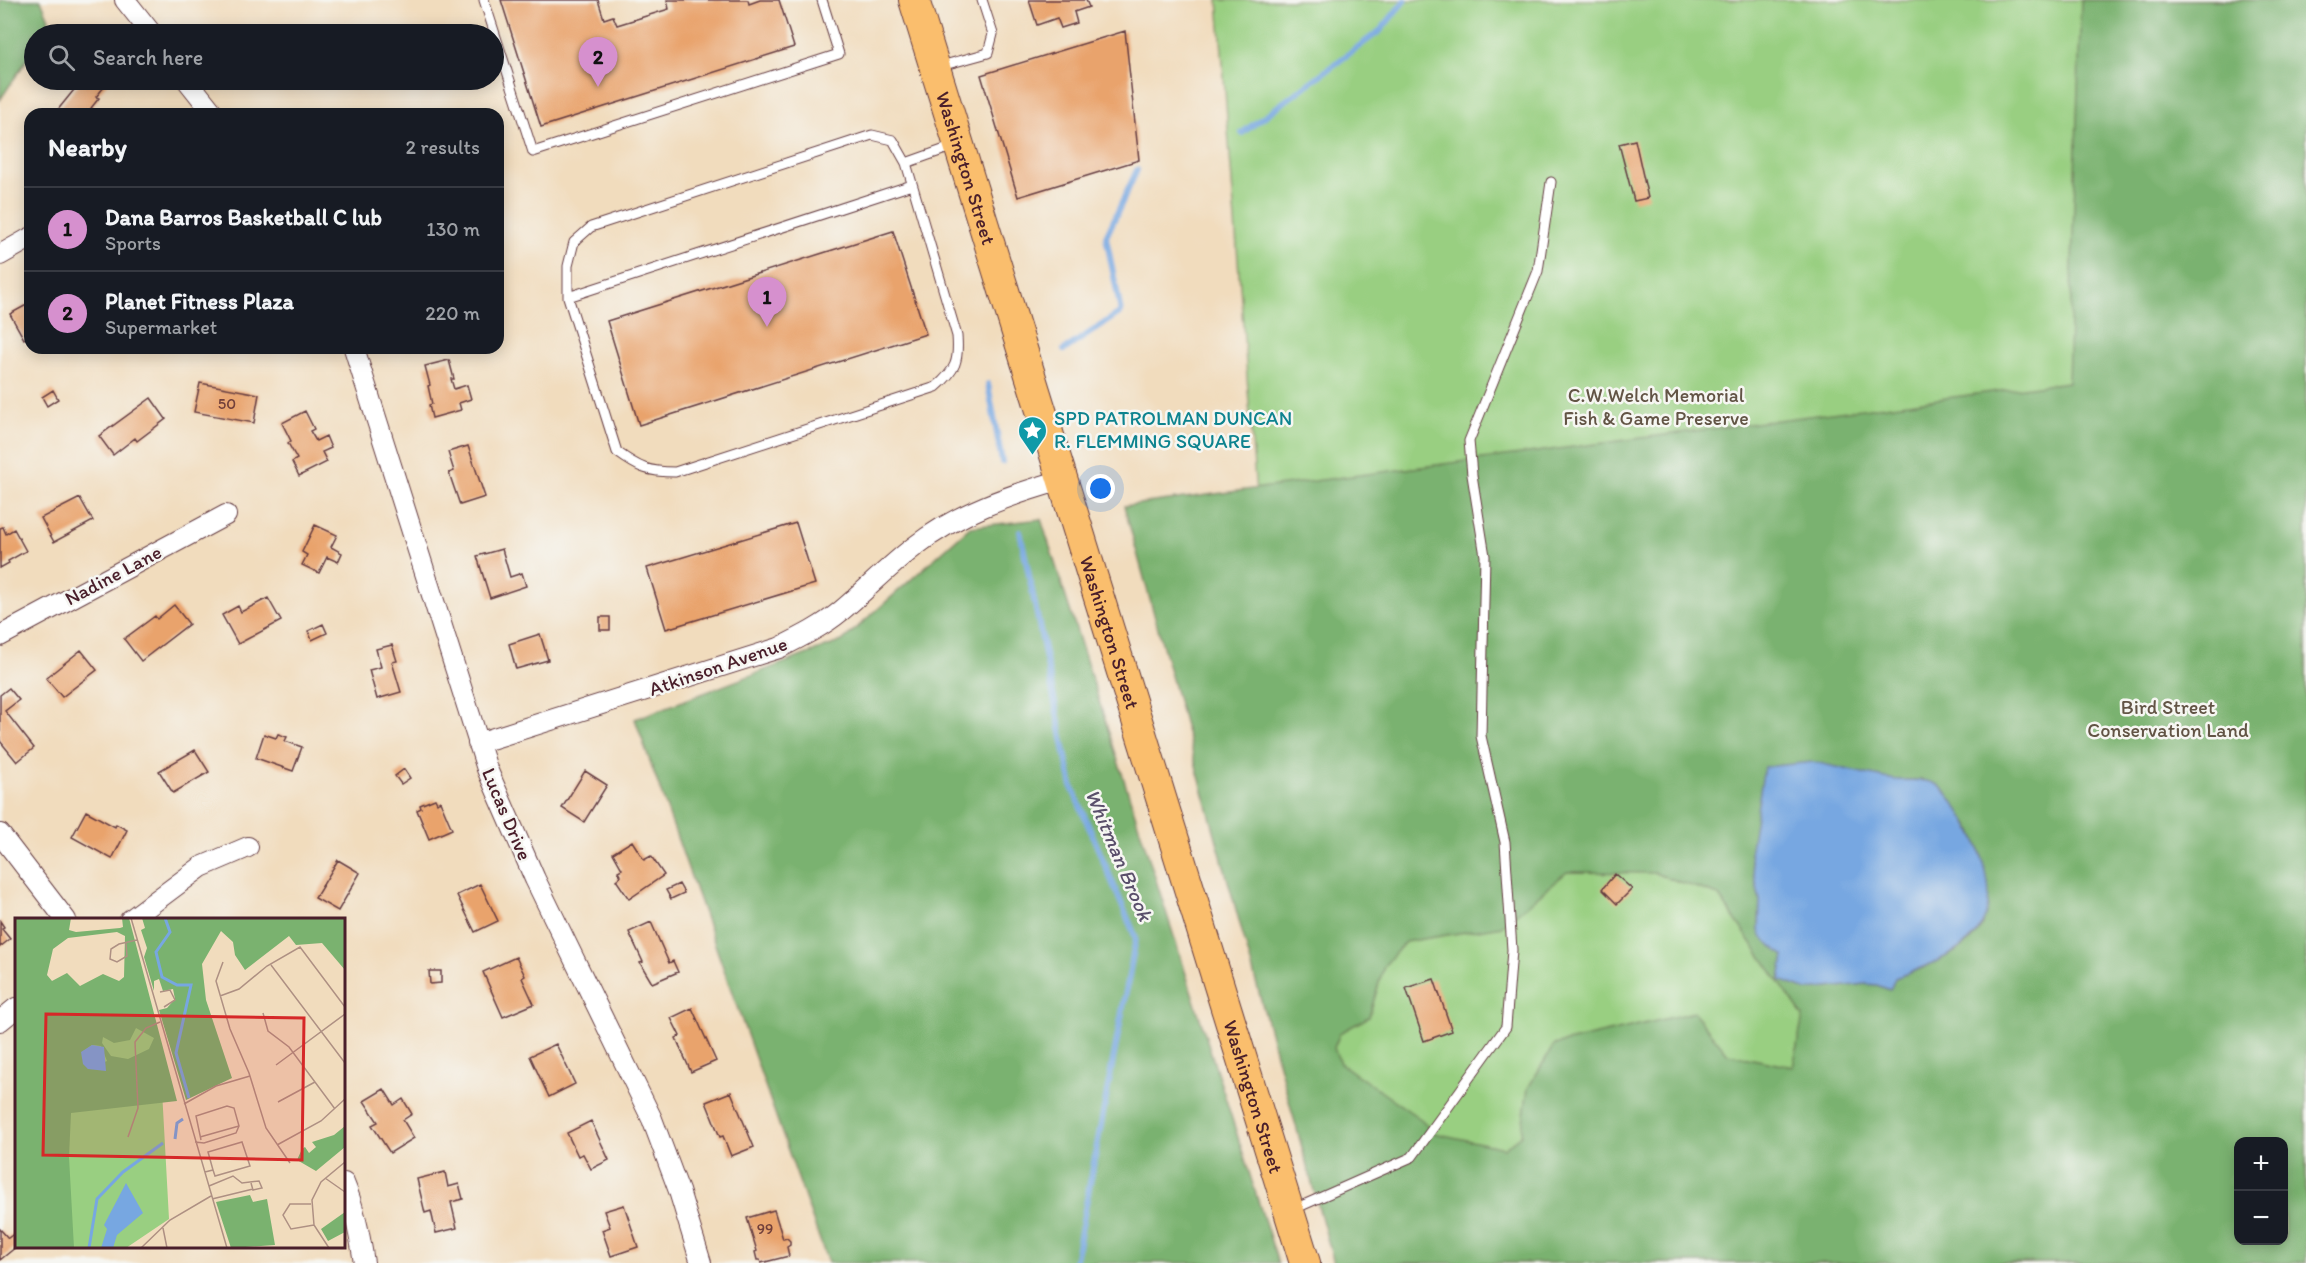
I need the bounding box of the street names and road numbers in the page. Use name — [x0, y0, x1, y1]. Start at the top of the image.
street label: Washington Street — [931, 89, 1001, 248]
street label: Nadine Lane — [60, 539, 166, 611]
street label: Washington Street — [1075, 553, 1145, 712]
street label: Atkinson Avenue — [646, 631, 790, 701]
street label: Lucas Drive — [477, 764, 537, 864]
street label: Washington Street — [1219, 1017, 1288, 1176]

